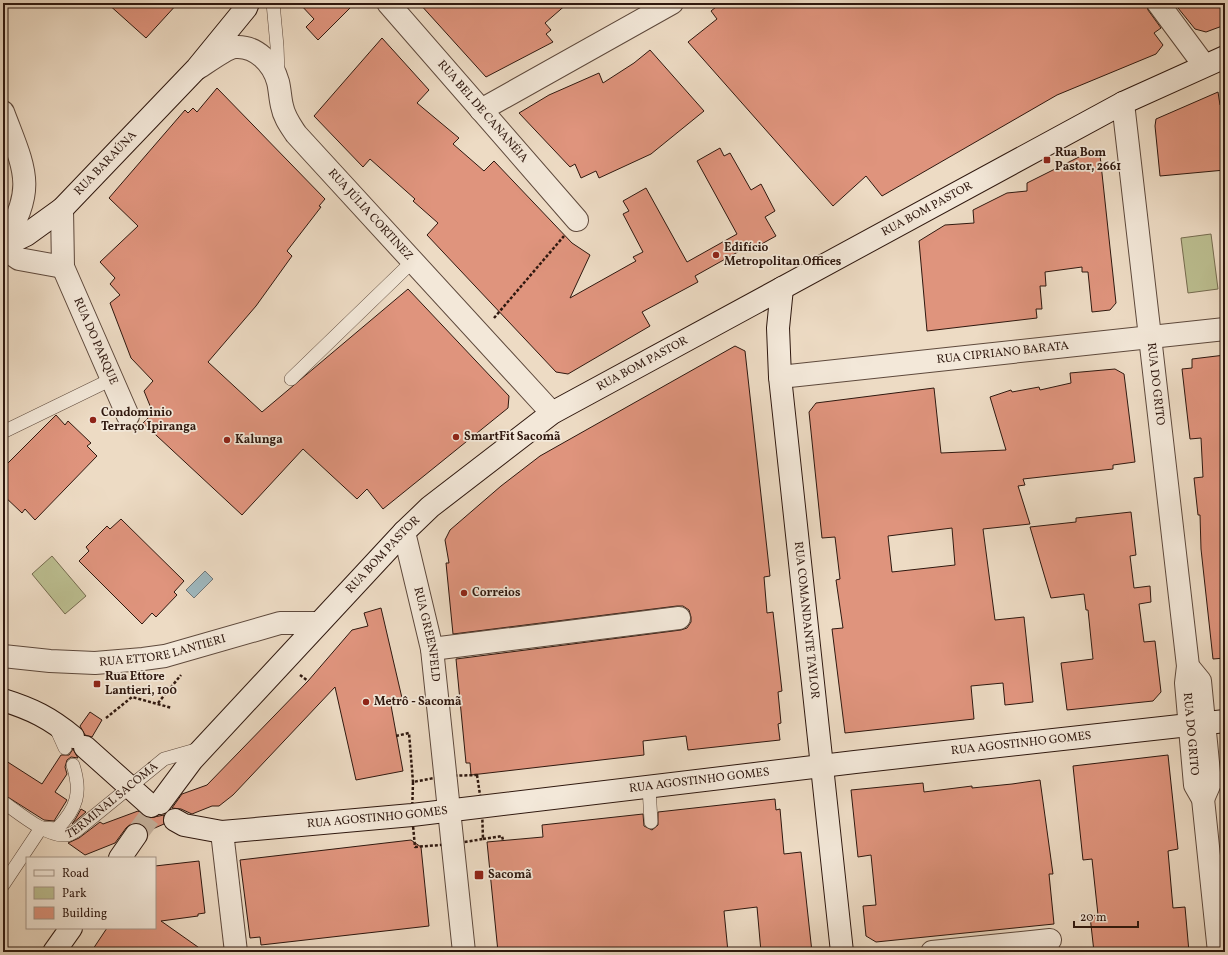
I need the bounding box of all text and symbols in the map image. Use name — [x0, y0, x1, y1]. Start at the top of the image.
street label: RUA BEL DE CANANÉIA — [434, 57, 532, 167]
street label: RUA BARAÚNA — [71, 127, 141, 199]
place label: Rua Bom Pastor, 2661 — [1055, 145, 1121, 175]
marker: Rua Bom Pastor, 2661 — [1042, 155, 1052, 165]
street label: RUA JÚLIA CORTINEZ — [324, 165, 416, 264]
street label: RUA BOM PASTOR — [879, 178, 976, 241]
place label: Edifício Metropolitan Offices — [724, 240, 842, 270]
marker: Edifício Metropolitan Offices — [711, 250, 721, 260]
street label: RUA DO PARQUE — [69, 295, 121, 387]
street label: RUA BOM PASTOR — [594, 333, 691, 395]
street label: RUA CIPRIANO BARATA — [936, 338, 1070, 368]
street label: RUA DO GRITO — [1143, 342, 1168, 427]
place label: Condominio Terraço Ipiranga — [101, 405, 197, 435]
marker: Condominio Terraço Ipiranga — [88, 415, 98, 425]
place label: SmartFit Sacomã — [464, 429, 561, 445]
place label: Kalunga — [235, 432, 283, 448]
marker: SmartFit Sacomã — [451, 432, 461, 442]
marker: Kalunga — [222, 435, 232, 445]
street label: RUA BOM PASTOR — [343, 513, 424, 597]
street label: RUA COMANDANTE TAYLOR — [790, 541, 823, 700]
street label: RUA GREENFELD — [409, 585, 443, 683]
place label: Correios — [472, 585, 521, 601]
marker: Correios — [459, 588, 469, 598]
street label: RUA ETTORE LANTIERI — [99, 631, 228, 671]
place label: Rua Ettore Lantieri, 100 — [105, 669, 177, 699]
marker: Rua Ettore Lantieri, 100 — [92, 679, 102, 689]
street label: RUA DO GRITO — [1179, 692, 1202, 776]
place label: Metrô - Sacomã — [374, 694, 462, 710]
marker: Metrô - Sacomã — [361, 697, 371, 707]
street label: RUA AGOSTINHO GOMES — [950, 728, 1092, 759]
street label: TERMINAL SACOMÃ — [64, 758, 162, 843]
street label: RUA AGOSTINHO GOMES — [628, 764, 770, 797]
street label: RUA AGOSTINHO GOMES — [306, 803, 449, 832]
legend — [26, 857, 156, 929]
text: Road — [62, 866, 89, 882]
place label: Sacomã — [488, 867, 532, 883]
marker: Sacomã — [473, 869, 485, 881]
text: Park — [62, 886, 87, 902]
scale bar — [1074, 903, 1138, 929]
text: Building — [62, 906, 107, 922]
text: 20 m — [1080, 910, 1107, 926]

